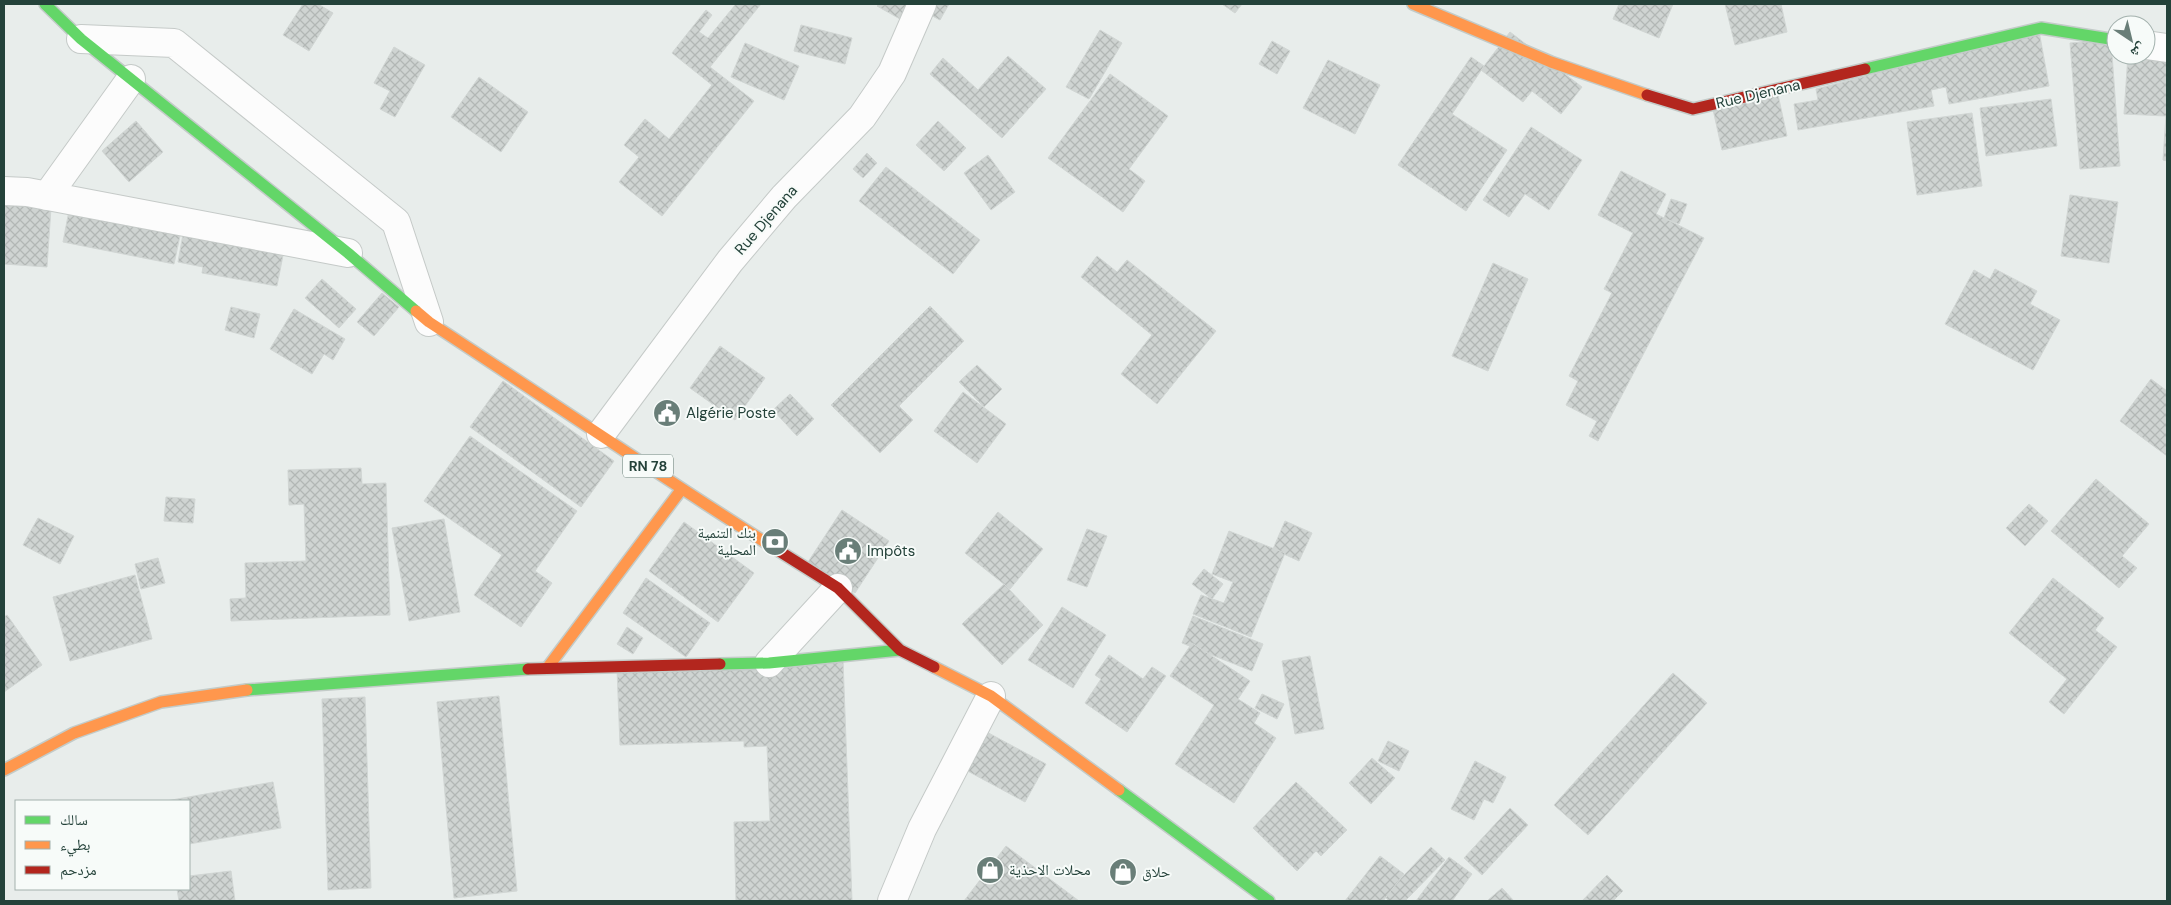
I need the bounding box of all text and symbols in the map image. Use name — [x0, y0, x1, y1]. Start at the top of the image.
north arrow — [2106, 15, 2156, 65]
text: ش — [2127, 39, 2150, 62]
street label: Rue Djenana — [1714, 75, 1802, 113]
street label: Rue Djenana — [730, 181, 802, 259]
public building icon: Algérie Poste — [652, 398, 682, 428]
place label: Algérie Poste — [686, 403, 776, 423]
road number: RN 78 — [623, 454, 673, 478]
place label: بنك التنمية المحلية — [698, 523, 756, 560]
bank icon: بنك التنمية المحلية — [760, 527, 790, 557]
public building icon: Impôts — [833, 536, 863, 566]
place label: Impôts — [867, 541, 915, 561]
legend — [15, 800, 190, 890]
text: سالك — [60, 810, 88, 830]
text: بطيء — [60, 835, 90, 857]
shop icon: محلات الاحذية — [975, 855, 1005, 885]
shop icon: حلاق — [1108, 857, 1138, 887]
text: مزدحم — [60, 860, 97, 880]
place label: محلات الاحذية — [1009, 860, 1091, 880]
place label: حلاق — [1142, 862, 1171, 882]

